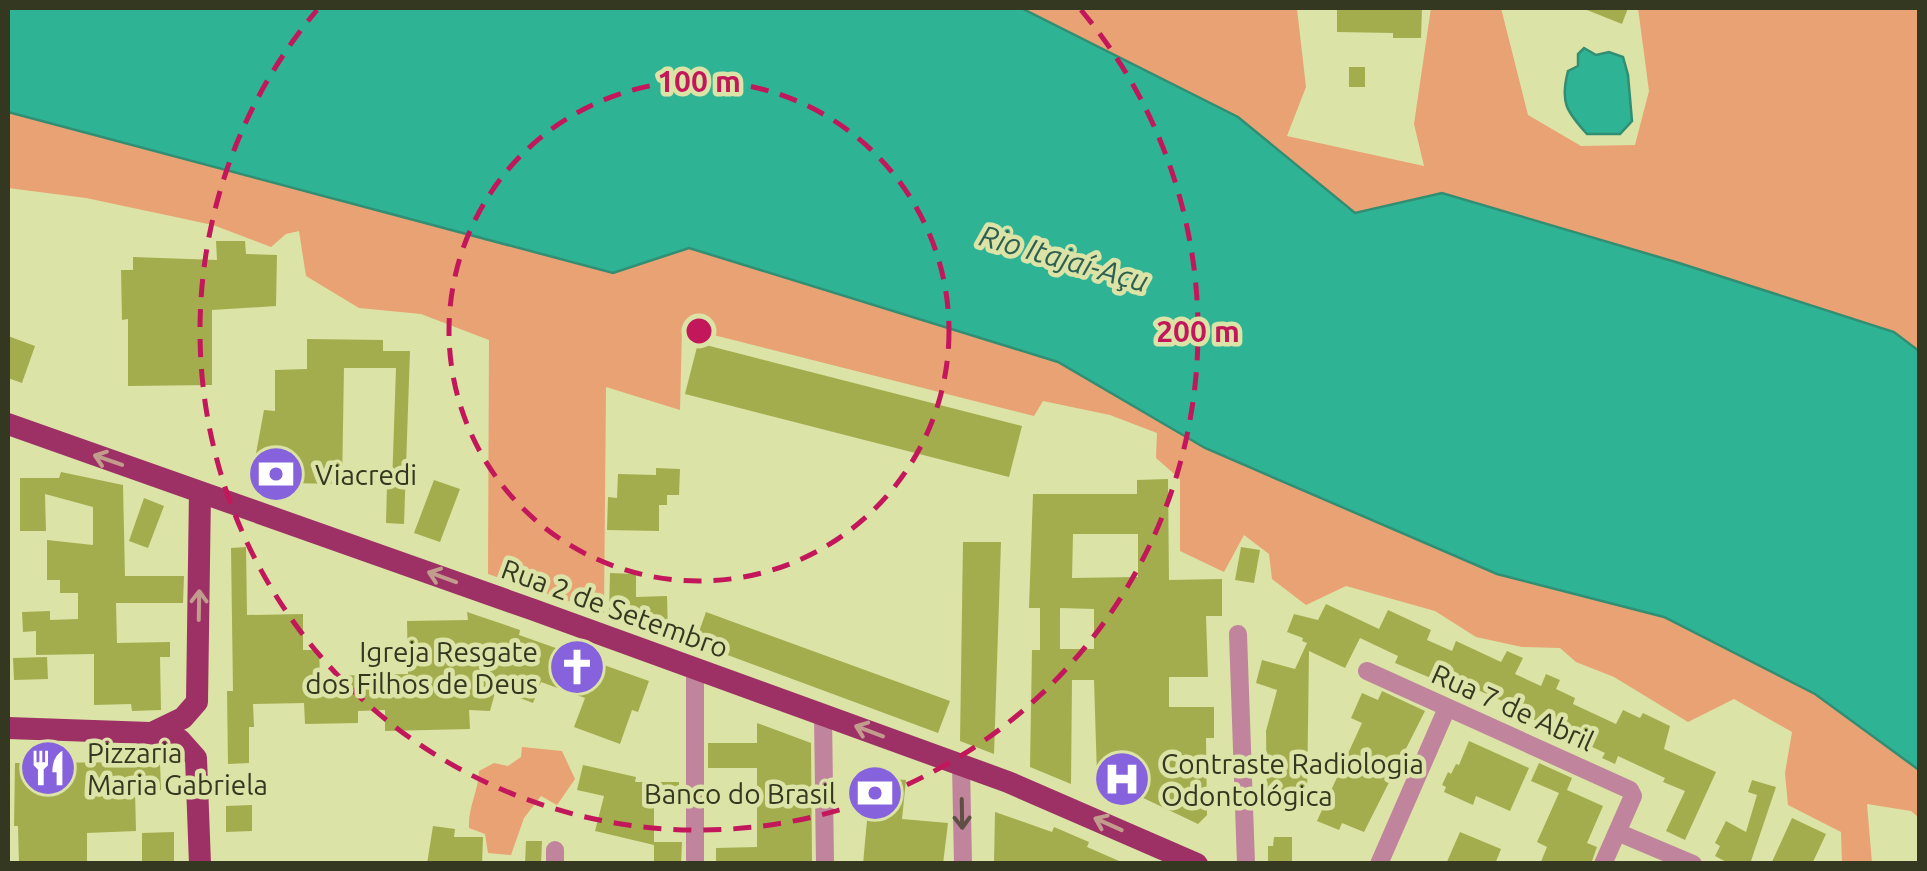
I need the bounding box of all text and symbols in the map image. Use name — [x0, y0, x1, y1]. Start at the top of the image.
text: 100 m — [657, 64, 741, 98]
water label: Rio Itajaí-Açu — [976, 218, 1152, 298]
centre of rings — [681, 313, 717, 349]
text: 200 m — [1156, 314, 1240, 348]
bank icon: Viacredi — [246, 444, 306, 504]
one-way arrow — [94, 450, 125, 468]
place label: Viacredi — [315, 459, 417, 490]
street label: Rua 2 de Setembro — [498, 553, 732, 663]
one-way arrow — [427, 567, 459, 585]
one-way arrow — [190, 590, 208, 622]
place label: Igreja Resgate dos Filhos de Deus — [305, 636, 538, 699]
church icon: Igreja Resgate dos Filhos de Deus — [547, 637, 607, 697]
street label: Rua 7 de Abril — [1427, 657, 1599, 757]
one-way arrow — [855, 721, 886, 739]
place label: Pizzaria Maria Gabriela — [87, 737, 268, 800]
restaurant icon: Pizzaria Maria Gabriela — [18, 738, 78, 798]
place label: Contraste Radiologia Odontológica — [1161, 748, 1424, 811]
hospital icon: Contraste Radiologia Odontológica — [1092, 749, 1152, 809]
bank icon: Banco do Brasil — [845, 763, 905, 823]
place label: Banco do Brasil — [644, 778, 836, 809]
one-way arrow — [952, 798, 971, 830]
one-way arrow — [1093, 814, 1124, 832]

